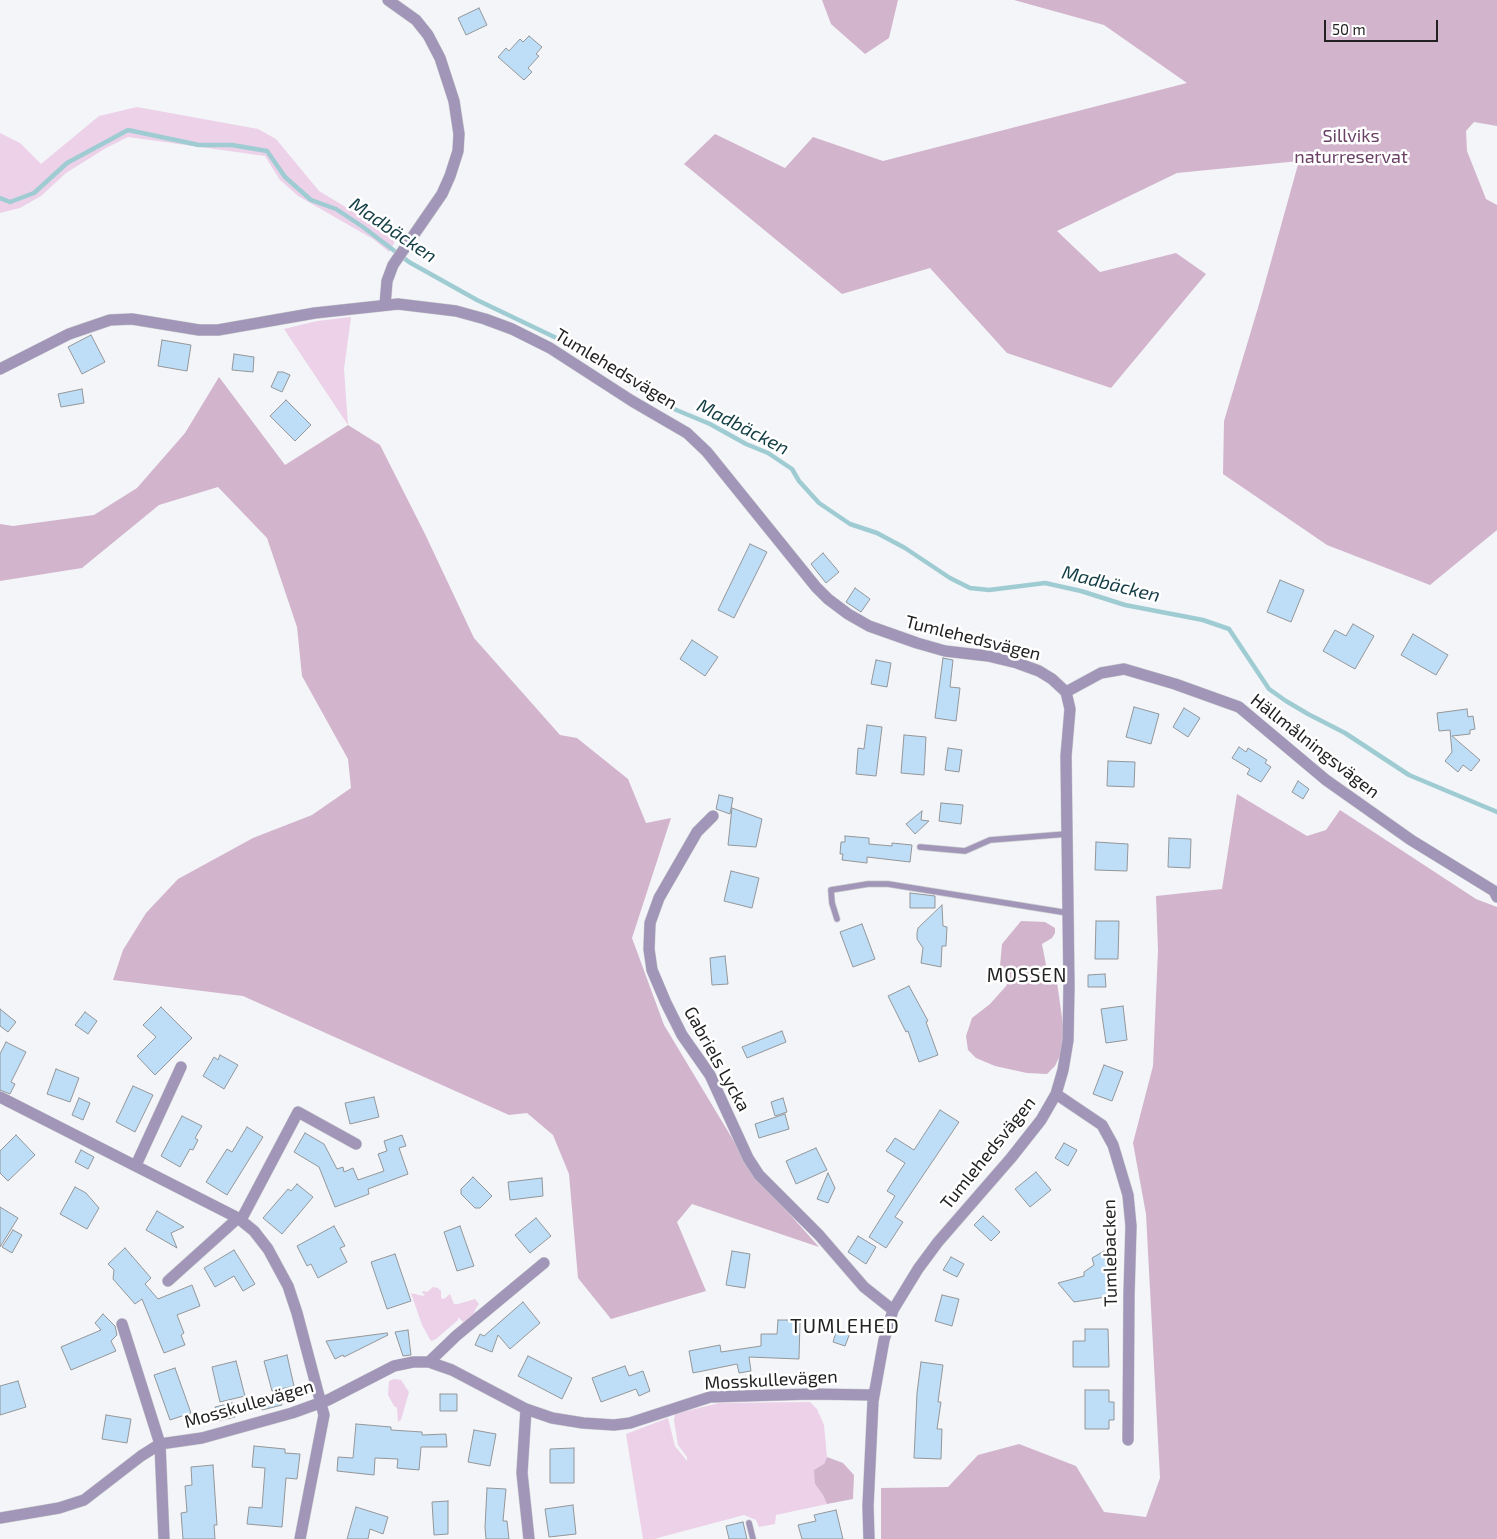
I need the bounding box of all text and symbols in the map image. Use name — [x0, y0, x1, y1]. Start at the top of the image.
scale bar — [1327, 10, 1441, 42]
text: 50 m — [1332, 20, 1366, 38]
park label: Sillviks naturreservat — [1294, 125, 1408, 168]
water label: Madbäcken — [345, 192, 441, 268]
street label: Tumlehedsvägen — [551, 324, 681, 414]
water label: Madbäcken — [693, 394, 793, 460]
water label: Madbäcken — [1060, 561, 1162, 607]
street label: Tumlehedsvägen — [903, 611, 1043, 665]
street label: Hällmålningsvägen — [1246, 689, 1384, 803]
district label: MOSSEN — [986, 965, 1068, 987]
street label: Gabriels Lycka — [679, 1003, 755, 1115]
street label: Tumlehedsvägen — [936, 1092, 1040, 1214]
street label: Tumlebacken — [1098, 1199, 1122, 1307]
district label: TUMLEHED — [789, 1314, 901, 1338]
street label: Mosskullevägen — [704, 1366, 838, 1394]
street label: Mosskullevägen — [182, 1375, 316, 1433]

